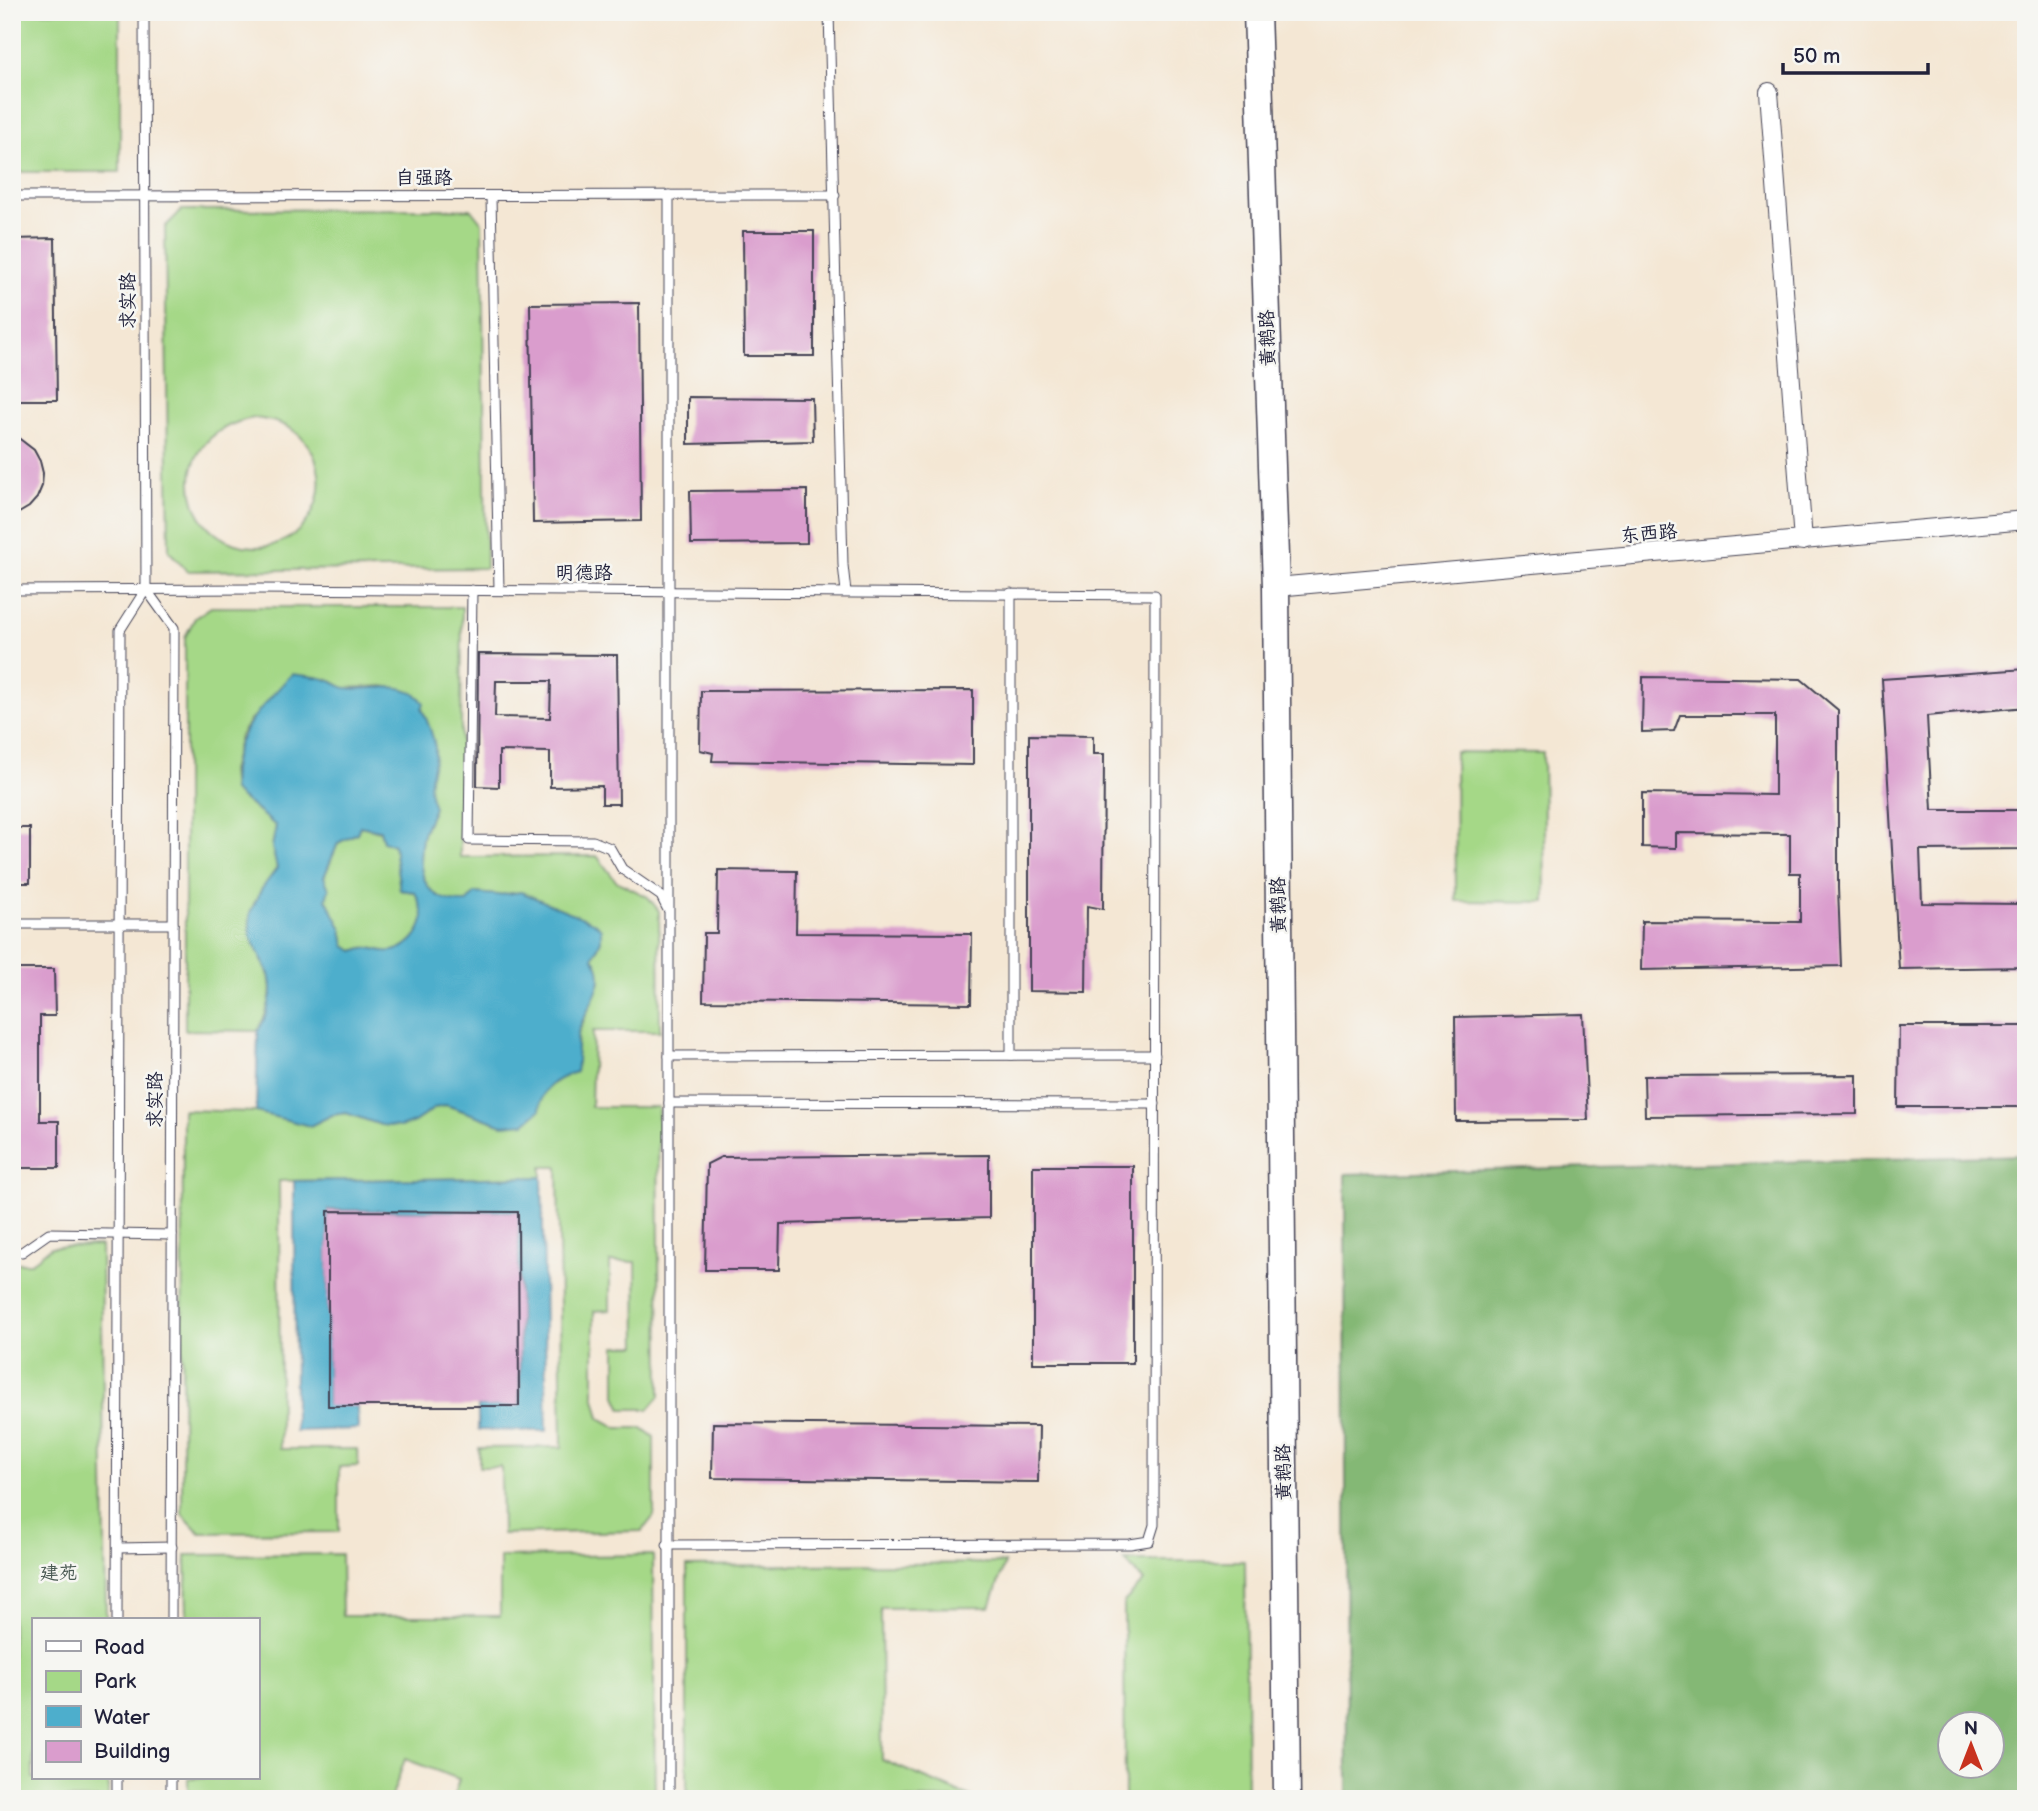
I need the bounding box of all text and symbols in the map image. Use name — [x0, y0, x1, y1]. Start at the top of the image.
scale bar — [1783, 32, 1928, 76]
text: 50 m — [1793, 44, 1840, 69]
street label: 自强路 — [395, 167, 453, 190]
street label: 求实路 — [117, 272, 140, 330]
street label: 黄鹅路 — [1256, 309, 1280, 367]
street label: 东西路 — [1620, 520, 1678, 548]
street label: 明德路 — [555, 562, 613, 585]
street label: 黄鹅路 — [1267, 876, 1291, 934]
street label: 求实路 — [144, 1071, 167, 1129]
street label: 黄鹅路 — [1272, 1443, 1296, 1501]
park label: 建苑 — [40, 1562, 78, 1585]
legend — [32, 1618, 259, 1780]
text: Road — [94, 1635, 145, 1660]
text: Park — [94, 1669, 137, 1694]
text: Water — [94, 1705, 150, 1730]
north arrow — [1937, 1710, 2007, 1780]
text: N — [1964, 1718, 1978, 1741]
text: Building — [94, 1739, 170, 1764]

